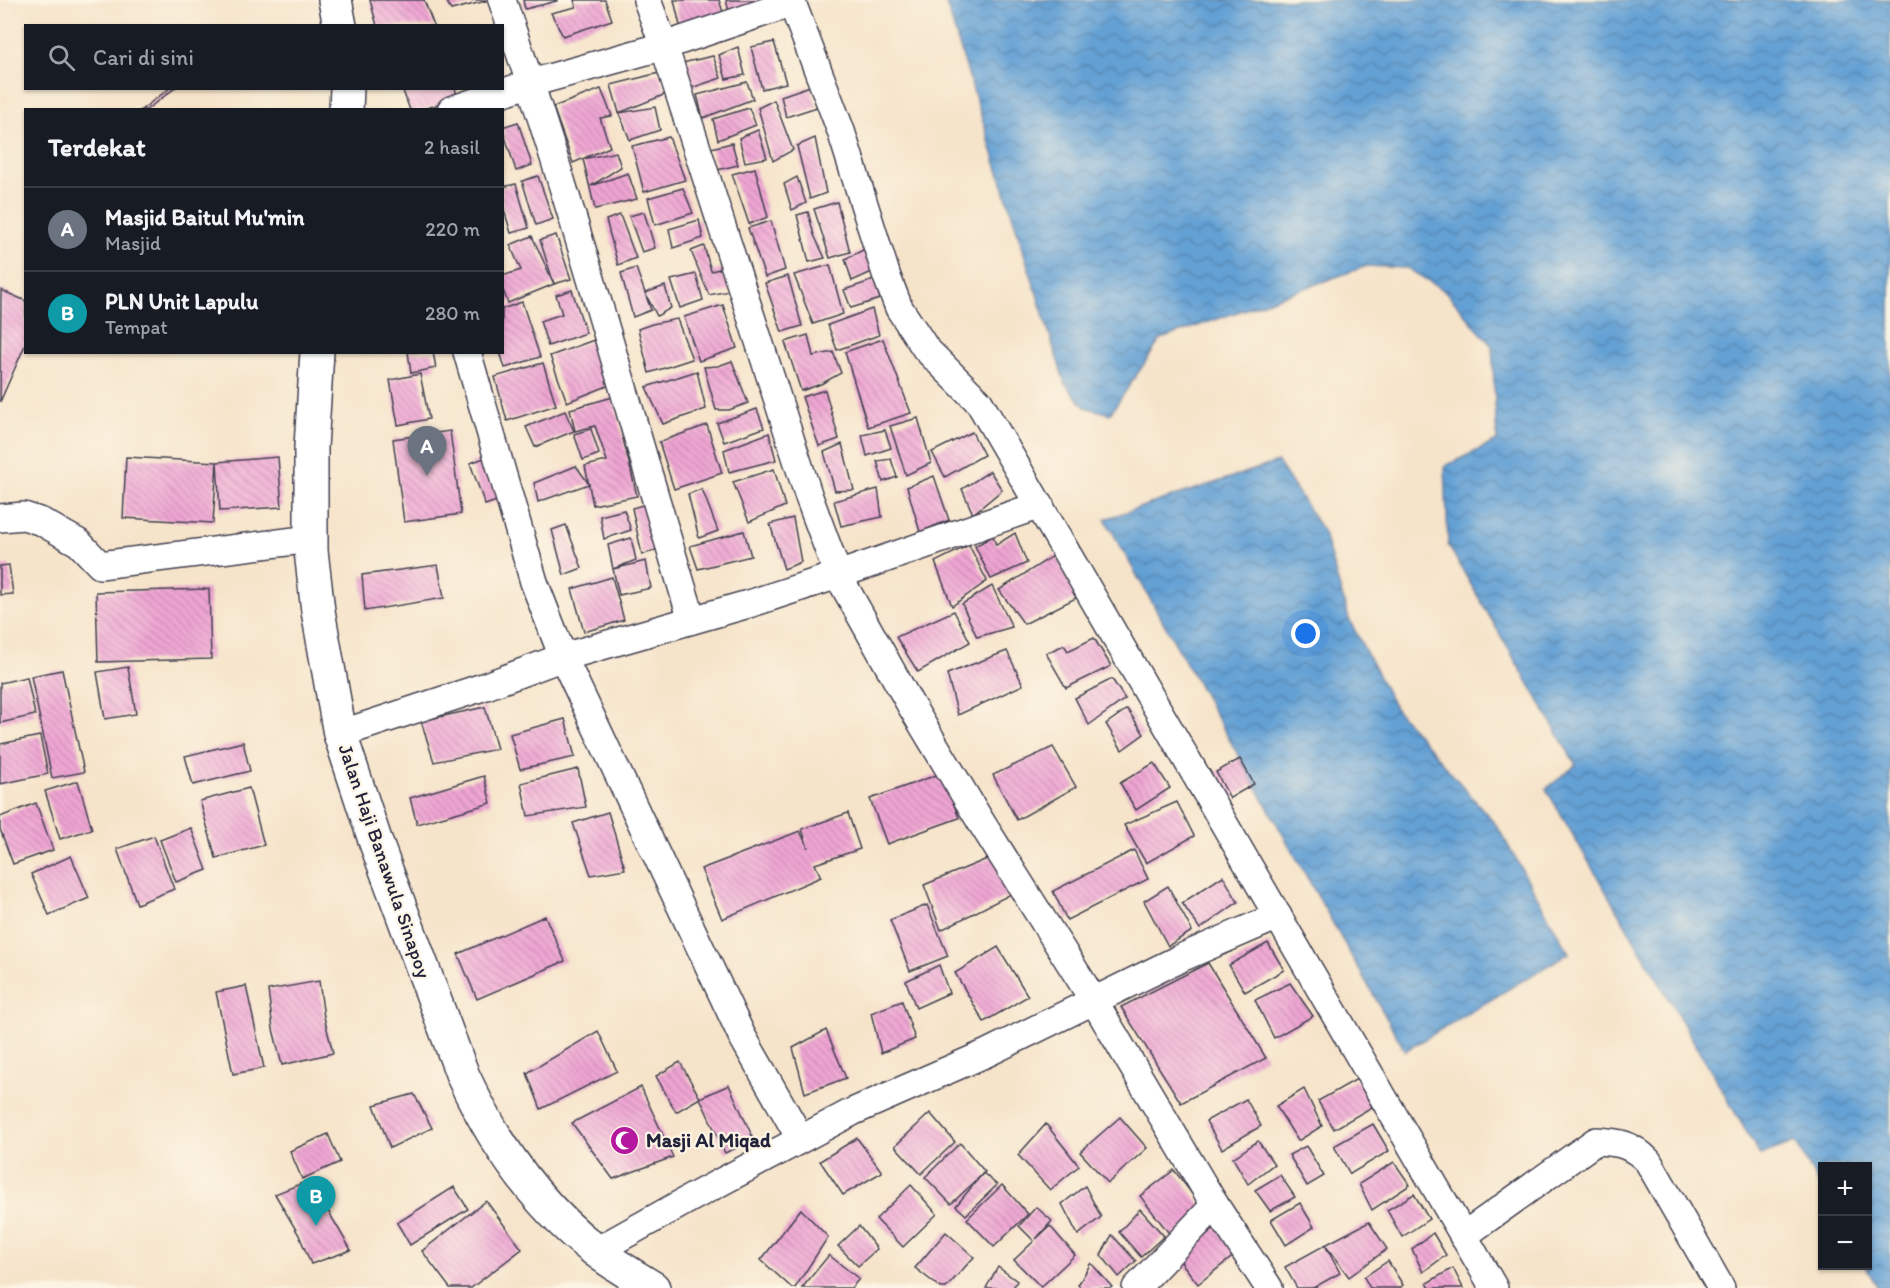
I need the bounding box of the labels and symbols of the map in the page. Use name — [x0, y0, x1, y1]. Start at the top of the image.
pin: A — [408, 426, 446, 476]
your location — [1291, 619, 1320, 648]
street label: Jalan Haji Banawula Sinapoy — [334, 741, 437, 982]
mosque icon: Masji Al Miqad — [609, 1124, 641, 1156]
place label: Masji Al Miqad — [646, 1128, 771, 1153]
pin: B — [296, 1176, 336, 1226]

